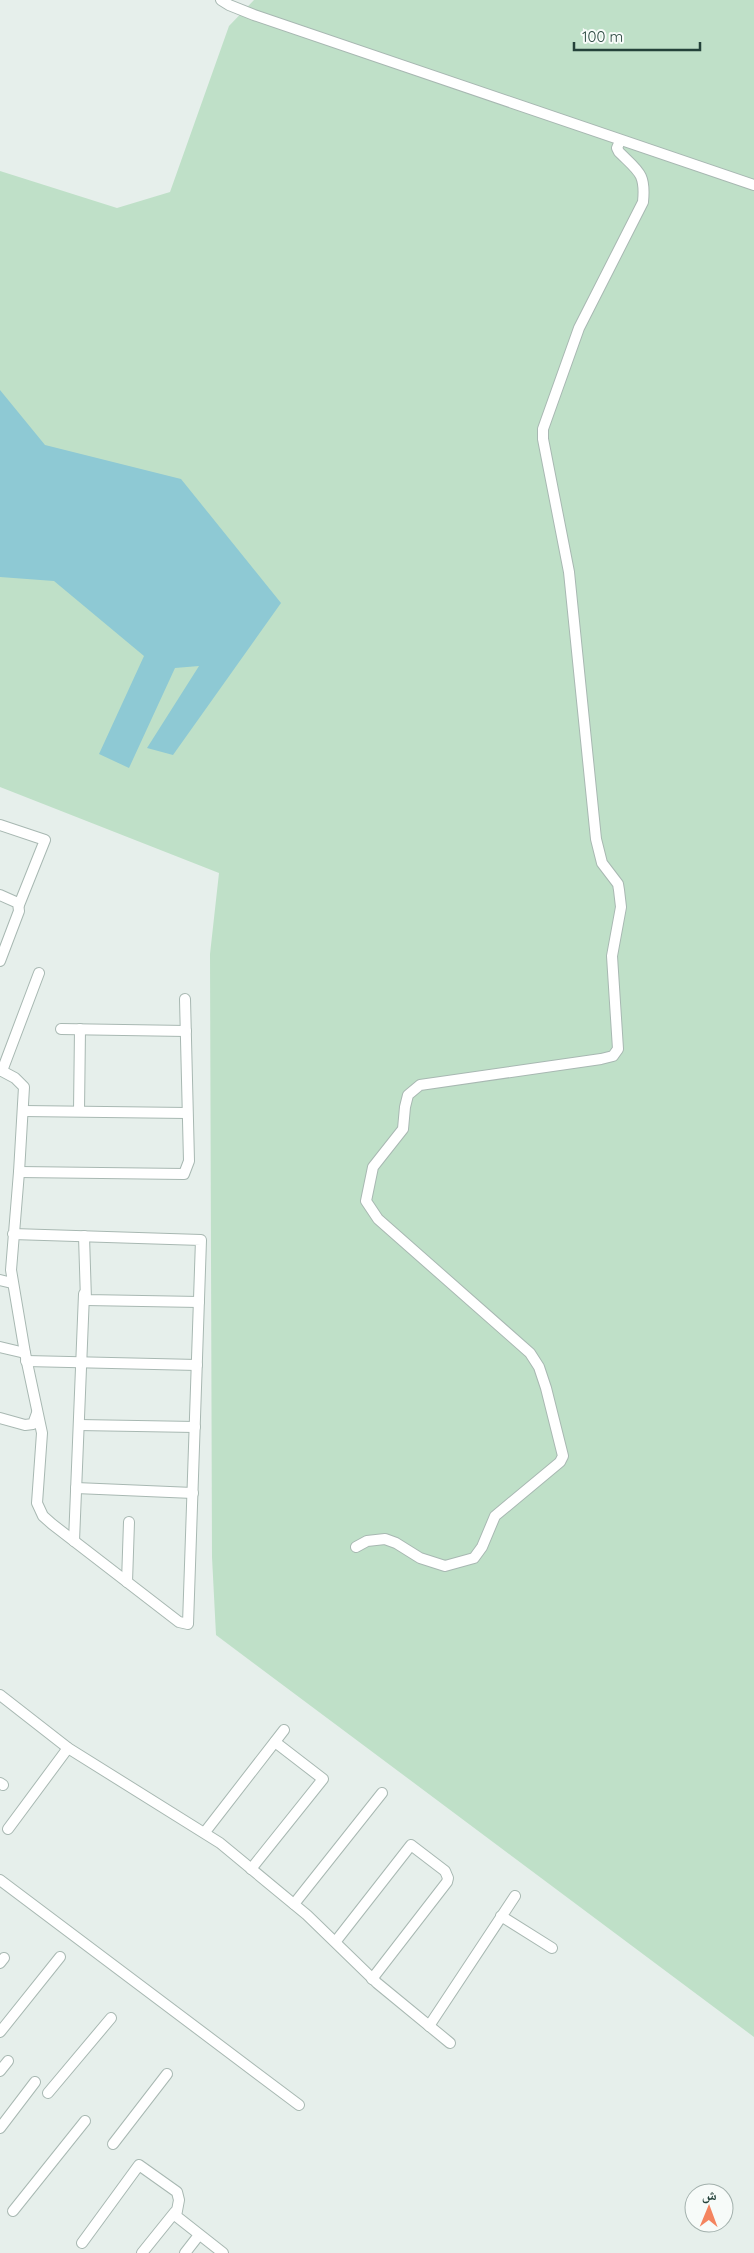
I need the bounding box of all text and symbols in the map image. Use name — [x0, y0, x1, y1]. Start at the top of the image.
scale bar — [574, 20, 700, 52]
text: 100 m — [582, 27, 623, 46]
north arrow — [684, 2183, 734, 2233]
text: ش — [702, 2186, 717, 2204]

